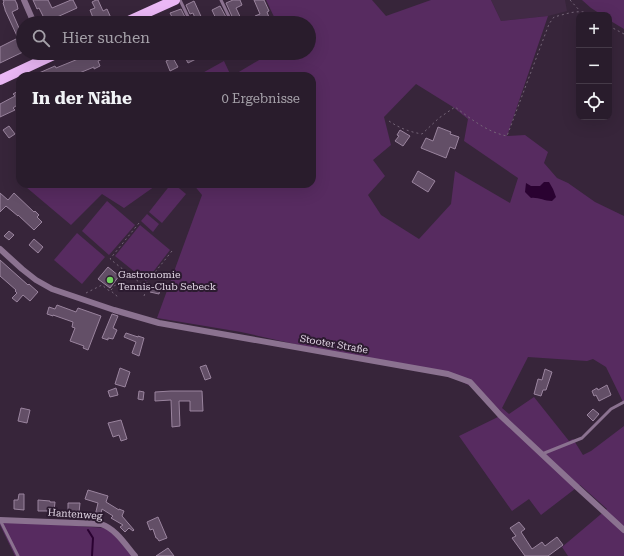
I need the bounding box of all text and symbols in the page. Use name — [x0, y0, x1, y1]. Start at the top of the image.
map controls — [576, 12, 612, 120]
button: + — [576, 12, 612, 48]
search box — [16, 16, 316, 60]
icon: search — [30, 27, 52, 49]
text: Hier suchen — [62, 29, 150, 47]
button: − — [576, 48, 612, 84]
button: locate — [576, 84, 612, 120]
text: In der Nähe — [32, 88, 132, 108]
text: 0 Ergebnisse — [222, 91, 300, 106]
place label: Gastronomie Tennis-Club Sebeck — [118, 269, 217, 292]
marker: Gastronomie Tennis-Club Sebeck — [105, 275, 115, 285]
street label: Stooter Straße — [299, 333, 369, 355]
street label: Hantenweg — [47, 507, 103, 521]

